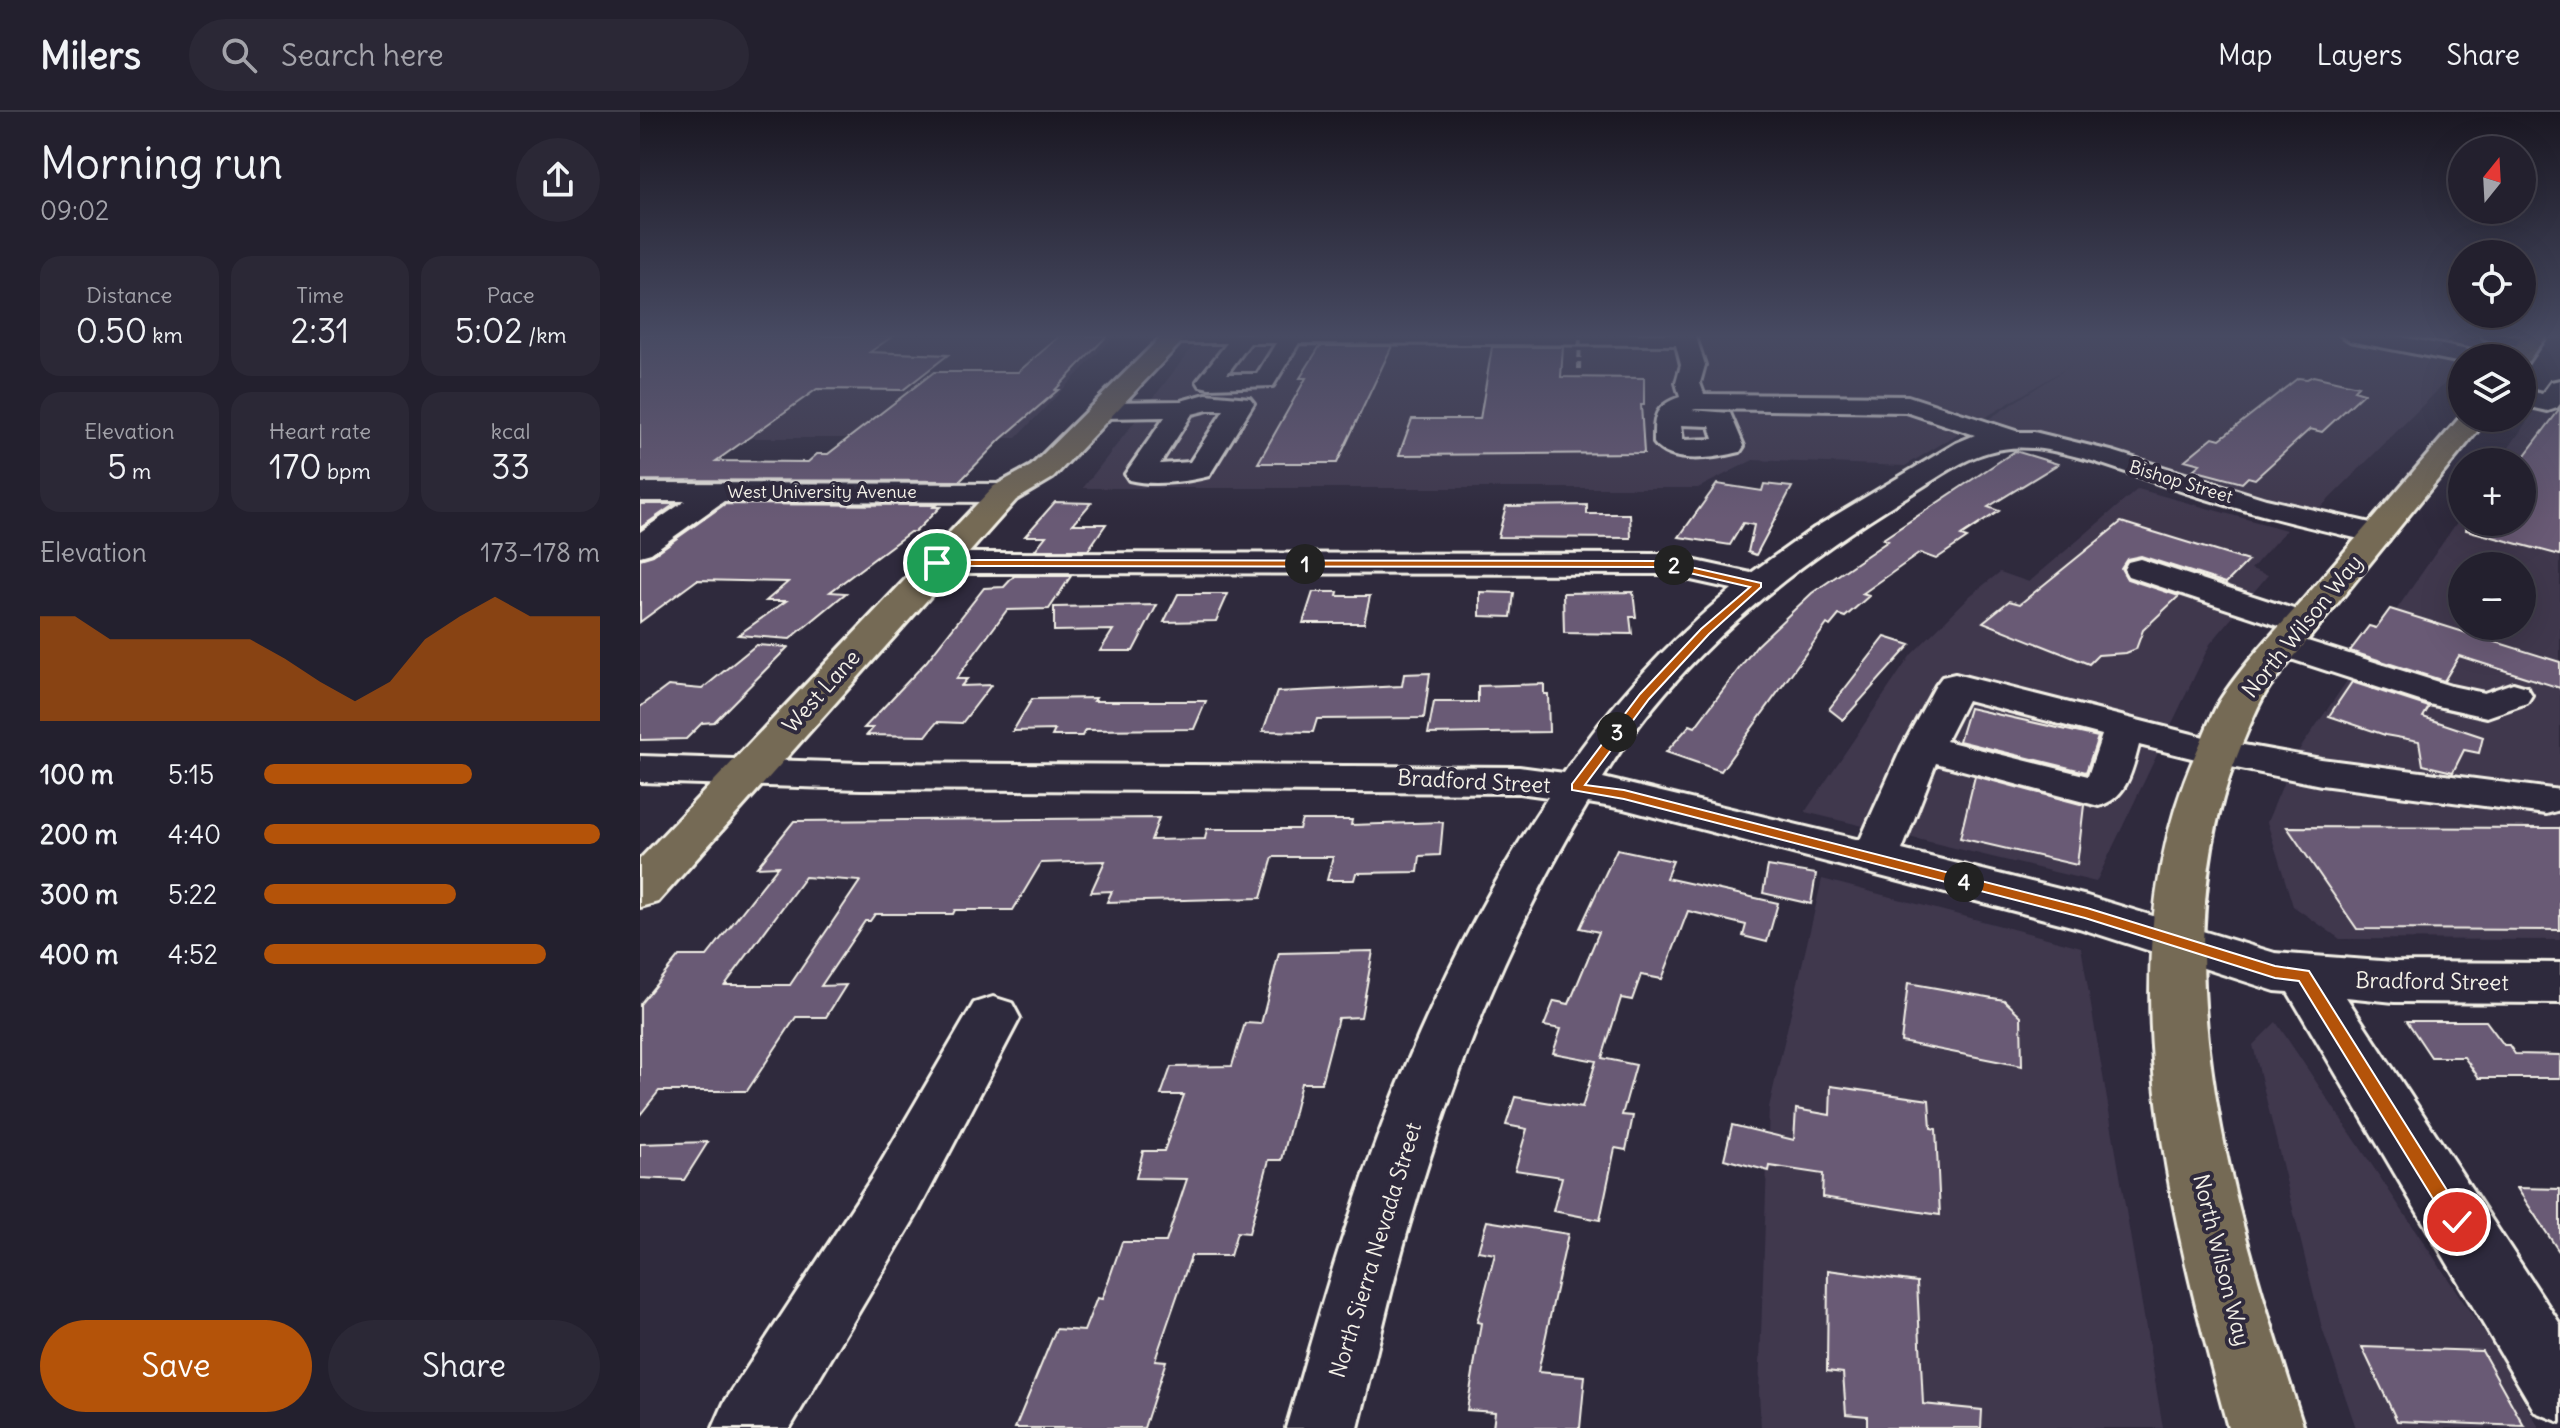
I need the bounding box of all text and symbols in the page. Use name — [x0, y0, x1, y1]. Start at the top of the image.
search box — [189, 19, 749, 91]
text: Milers — [40, 32, 141, 79]
icon: search — [217, 33, 261, 77]
text: Search here — [281, 36, 444, 74]
text: Map — [2218, 37, 2273, 73]
text: Layers — [2317, 37, 2403, 73]
text: Share — [2447, 37, 2520, 73]
text: Morning run — [40, 136, 283, 191]
north arrow — [2448, 136, 2536, 224]
map controls — [2448, 136, 2536, 640]
button: share — [516, 138, 600, 222]
text: 09:02 — [40, 194, 109, 227]
button: locate — [2448, 240, 2536, 328]
text: Distance — [86, 281, 172, 309]
text: Time — [296, 281, 344, 309]
text: Pace — [487, 281, 535, 309]
text: 0.50 — [76, 309, 147, 352]
text: 2:31 — [291, 309, 349, 352]
text: 5:02 — [455, 309, 523, 352]
text: km — [147, 321, 183, 349]
text: /km — [523, 321, 567, 349]
button: layers — [2448, 344, 2536, 432]
text: Elevation — [84, 417, 174, 445]
text: Heart rate — [269, 417, 371, 445]
text: kcal — [491, 417, 530, 445]
text: 5 — [107, 445, 127, 488]
text: 170 — [269, 445, 322, 488]
text: 33 — [491, 445, 530, 488]
button: + — [2448, 448, 2536, 536]
street label: Bishop Street — [2127, 455, 2236, 508]
text: m — [127, 457, 151, 485]
text: bpm — [322, 457, 371, 485]
street label: West University Avenue — [727, 480, 917, 503]
pin — [903, 529, 971, 597]
text: Elevation — [40, 536, 147, 569]
text: 173–178 m — [480, 536, 600, 569]
icon: arrive — [915, 541, 959, 585]
pin: 1 — [1285, 544, 1325, 584]
pin: 2 — [1654, 545, 1694, 585]
street label: North Wilson Way — [2236, 549, 2368, 703]
text: 1 — [1301, 550, 1309, 578]
text: 2 — [1668, 551, 1680, 579]
button: − — [2448, 552, 2536, 640]
street label: West Lane — [776, 643, 866, 739]
pin: 3 — [1597, 712, 1637, 752]
text: 3 — [1611, 718, 1623, 746]
text: 100 m — [40, 758, 114, 791]
text: 5:15 — [168, 758, 214, 791]
street label: Bradford Street — [1397, 763, 1551, 799]
text: 200 m — [40, 818, 117, 851]
text: 4:40 — [168, 818, 221, 851]
pin: 4 — [1944, 862, 1984, 902]
text: 4 — [1958, 868, 1970, 896]
text: 300 m — [40, 878, 118, 911]
text: 5:22 — [168, 878, 217, 911]
text: 400 m — [40, 938, 118, 971]
text: 4:52 — [168, 938, 218, 971]
street label: Bradford Street — [2355, 966, 2509, 996]
street label: North Sierra Nevada Street — [1323, 1119, 1427, 1381]
street label: North Wilson Way — [2187, 1171, 2257, 1349]
pin — [2423, 1188, 2491, 1256]
icon: check — [2435, 1200, 2479, 1244]
button: Save — [40, 1320, 312, 1412]
button: Share — [328, 1320, 600, 1412]

